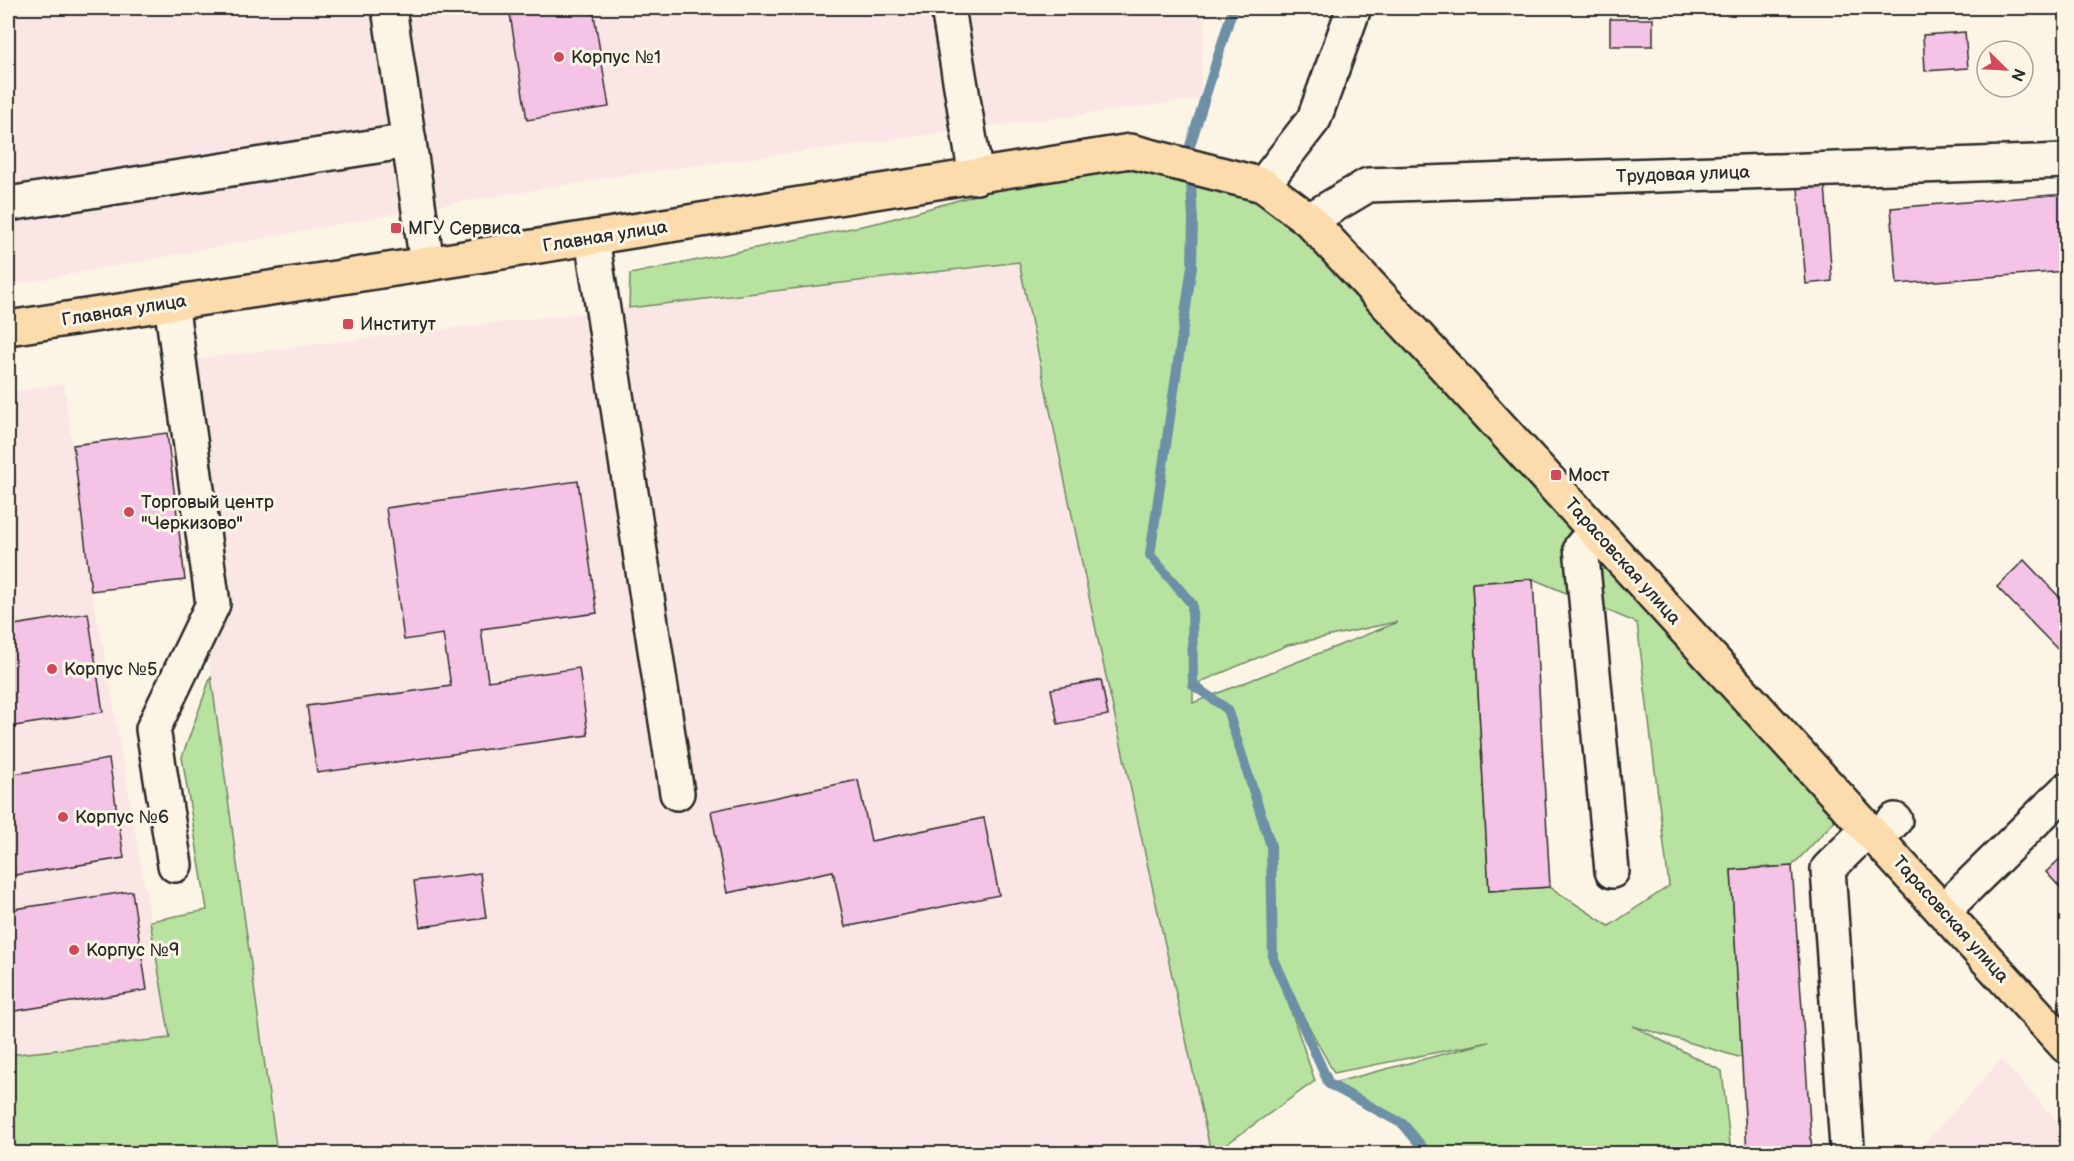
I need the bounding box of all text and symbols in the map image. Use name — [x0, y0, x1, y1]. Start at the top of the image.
north arrow — [1975, 39, 2035, 99]
place label: Корпус №1 — [571, 47, 661, 68]
marker: Корпус №1 — [552, 50, 566, 64]
text: N — [2006, 65, 2028, 84]
street label: Трудовая улица — [1616, 162, 1751, 187]
street label: Главная улица — [541, 216, 669, 257]
place label: МГУ Сервиса — [408, 218, 521, 239]
marker: МГУ Сервиса — [389, 221, 403, 235]
street label: Главная улица — [60, 290, 188, 331]
place label: Институт — [360, 314, 436, 335]
marker: Институт — [341, 317, 355, 331]
place label: Мост — [1568, 465, 1610, 486]
marker: Мост — [1549, 468, 1563, 482]
place label: Торговый центр "Черкизово" — [141, 492, 274, 534]
street label: Тарасовская улица — [1560, 494, 1685, 629]
marker: Торговый центр "Черкизово" — [122, 505, 136, 519]
place label: Корпус №5 — [64, 659, 157, 680]
marker: Корпус №5 — [45, 662, 59, 676]
place label: Корпус №6 — [75, 807, 169, 828]
marker: Корпус №6 — [56, 810, 70, 824]
street label: Тарасовская улица — [1888, 852, 2013, 987]
place label: Корпус №9 — [86, 940, 179, 961]
marker: Корпус №9 — [67, 943, 81, 957]

